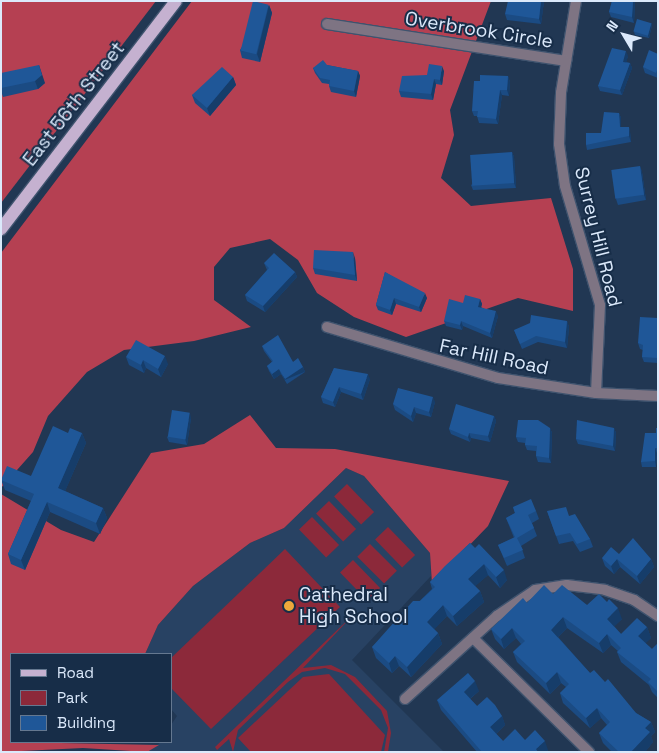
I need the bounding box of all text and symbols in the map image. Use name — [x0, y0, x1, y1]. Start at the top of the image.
street label: Overbrook Circle — [403, 7, 555, 53]
north arrow — [599, 10, 649, 60]
text: N — [602, 17, 622, 35]
street label: East 56th Street — [18, 37, 130, 171]
street label: Surrey Hill Road — [570, 165, 626, 309]
street label: Far Hill Road — [437, 334, 551, 380]
place label: Cathedral High School — [299, 584, 408, 628]
marker: Cathedral High School — [283, 600, 295, 612]
legend — [10, 653, 172, 743]
text: Road — [57, 663, 94, 682]
text: Park — [57, 688, 88, 707]
text: Building — [57, 713, 116, 732]

